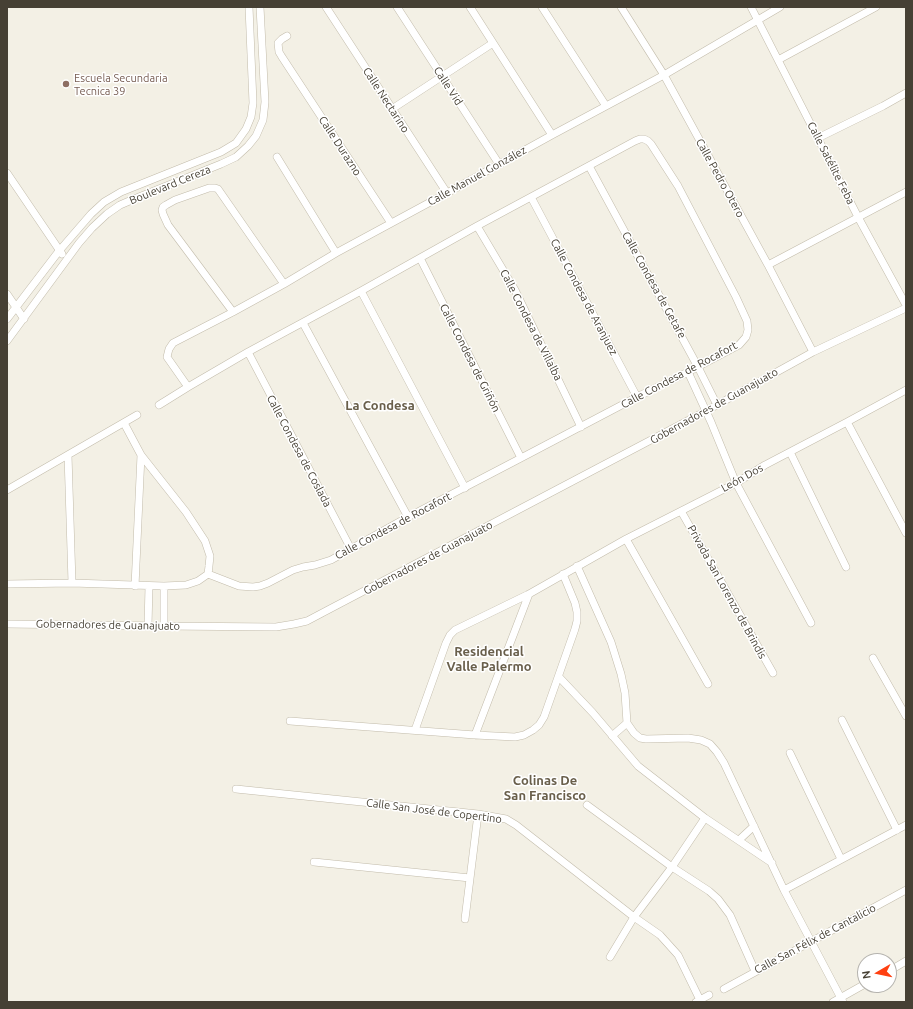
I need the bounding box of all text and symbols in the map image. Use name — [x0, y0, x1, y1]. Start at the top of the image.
street label: Calle Vid — [431, 64, 465, 108]
street label: Calle Nectarino — [360, 65, 412, 135]
place label: Escuela Secundaria Tecnica 39 — [74, 71, 168, 97]
marker: Escuela Secundaria Tecnica 39 — [61, 79, 71, 89]
street label: Calle Durazno — [316, 114, 364, 178]
street label: Calle Satélite Feba — [804, 119, 858, 207]
street label: Calle Pedro Otero — [693, 136, 747, 220]
street label: Calle Manuel González — [425, 143, 529, 209]
street label: Boulevard Cereza — [127, 163, 213, 207]
street label: Calle Condesa de Getafe — [619, 229, 689, 341]
street label: Calle Condesa de Aranjuez — [548, 237, 620, 357]
street label: Calle Condesa de Villalba — [497, 267, 565, 383]
street label: Calle Condesa de Griñón — [437, 302, 503, 414]
street label: Calle Condesa de Rocafort — [619, 339, 739, 411]
street label: Gobernadores de Guanajuato — [648, 365, 780, 447]
street label: Calle Condesa de Coslada — [264, 393, 334, 509]
district label: La Condesa — [345, 398, 415, 414]
street label: León Dos — [719, 461, 765, 495]
street label: Calle Condesa de Rocafort — [333, 490, 453, 562]
street label: Gobernadores de Guanajuato — [361, 518, 495, 598]
street label: Privada San Lorenzo de Brindis — [685, 523, 769, 661]
street label: Gobernadores de Guanajuato — [36, 617, 180, 633]
district label: Residencial Valle Palermo — [446, 644, 532, 675]
district label: Colinas De San Francisco — [504, 773, 586, 804]
street label: Calle San José de Copertino — [365, 796, 503, 826]
street label: Calle San Félix de Cantalicio — [752, 901, 878, 977]
north arrow — [857, 953, 897, 993]
text: N — [860, 970, 873, 980]

